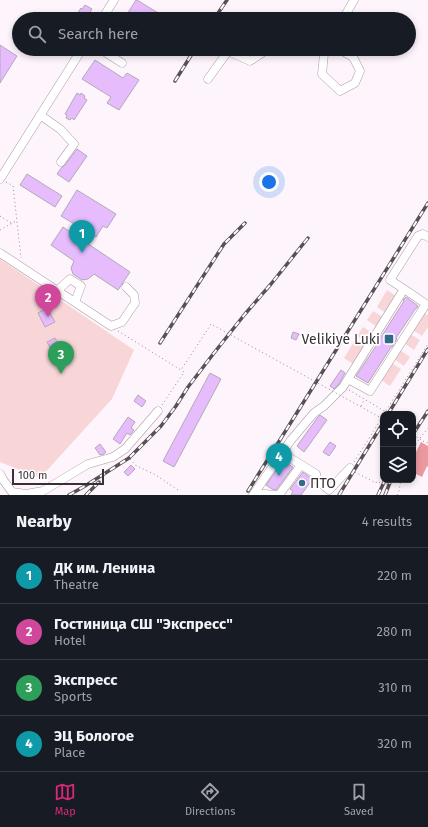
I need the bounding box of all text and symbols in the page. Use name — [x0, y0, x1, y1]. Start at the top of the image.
search box — [12, 12, 416, 56]
icon: search — [26, 23, 48, 45]
text: Search here — [58, 25, 138, 43]
your location — [259, 172, 279, 192]
pin: 1 — [69, 220, 95, 253]
pin: 2 — [35, 284, 61, 317]
place label: Velikiye Luki — [302, 331, 380, 348]
marker: Velikiye Luki — [383, 333, 395, 345]
pin: 3 — [48, 341, 74, 374]
map controls — [380, 411, 416, 483]
button: locate — [380, 411, 416, 447]
pin: 4 — [266, 443, 292, 476]
button: layers — [380, 447, 416, 483]
scale bar — [12, 467, 104, 486]
text: 100 m — [18, 469, 47, 482]
place label: ПТО — [310, 475, 336, 492]
marker: ПТО — [297, 478, 307, 488]
text: Nearby — [16, 511, 71, 532]
text: 4 results — [362, 514, 412, 529]
text: ДК им. Ленина — [54, 559, 155, 577]
text: 1 — [26, 568, 32, 583]
text: 220 m — [377, 568, 412, 583]
text: Theatre — [54, 577, 99, 592]
text: Гостиница СШ "Экспресс" — [54, 615, 233, 633]
text: 2 — [26, 624, 32, 639]
text: 280 m — [377, 624, 412, 639]
text: Hotel — [54, 633, 86, 648]
text: Экспресс — [54, 671, 117, 689]
text: 3 — [26, 680, 32, 695]
text: 310 m — [378, 680, 412, 695]
text: Sports — [54, 689, 92, 704]
text: ЭЦ Бологое — [54, 727, 134, 745]
text: 4 — [25, 736, 33, 751]
text: 320 m — [377, 736, 412, 751]
text: Place — [54, 745, 85, 760]
tab: Map — [54, 781, 76, 818]
tab: Directions — [185, 781, 235, 818]
tab: Saved — [344, 781, 374, 818]

